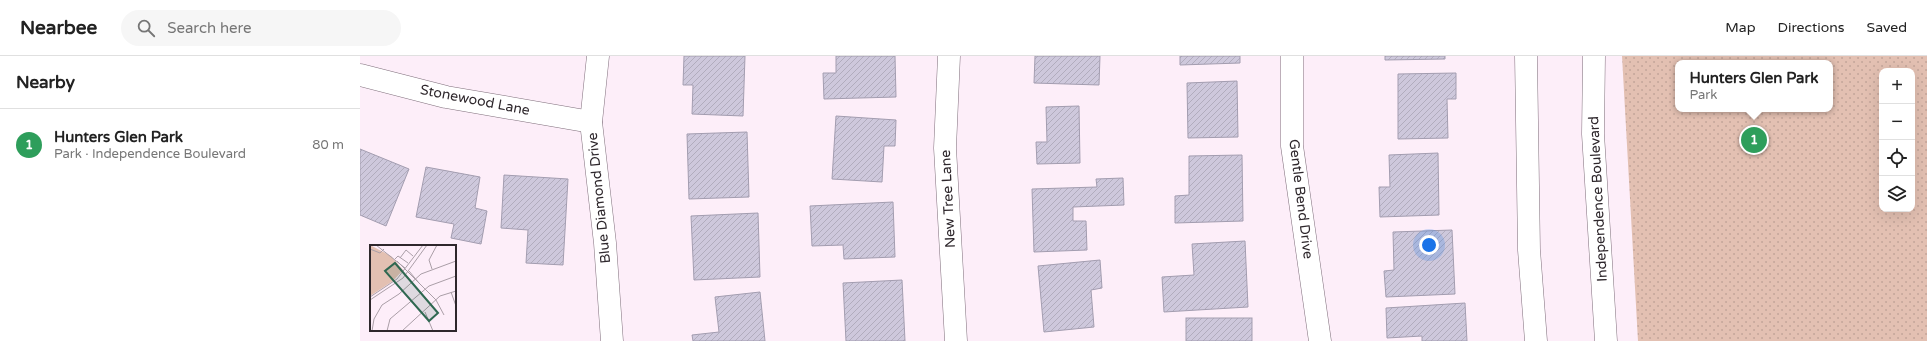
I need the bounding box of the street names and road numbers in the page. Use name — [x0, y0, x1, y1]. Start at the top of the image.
street label: Stonewood Lane — [419, 81, 531, 119]
street label: Independence Boulevard — [1585, 116, 1611, 282]
street label: Blue Diamond Drive — [584, 132, 614, 264]
street label: Gentle Bend Drive — [1285, 138, 1317, 260]
street label: New Tree Lane — [937, 149, 959, 249]

